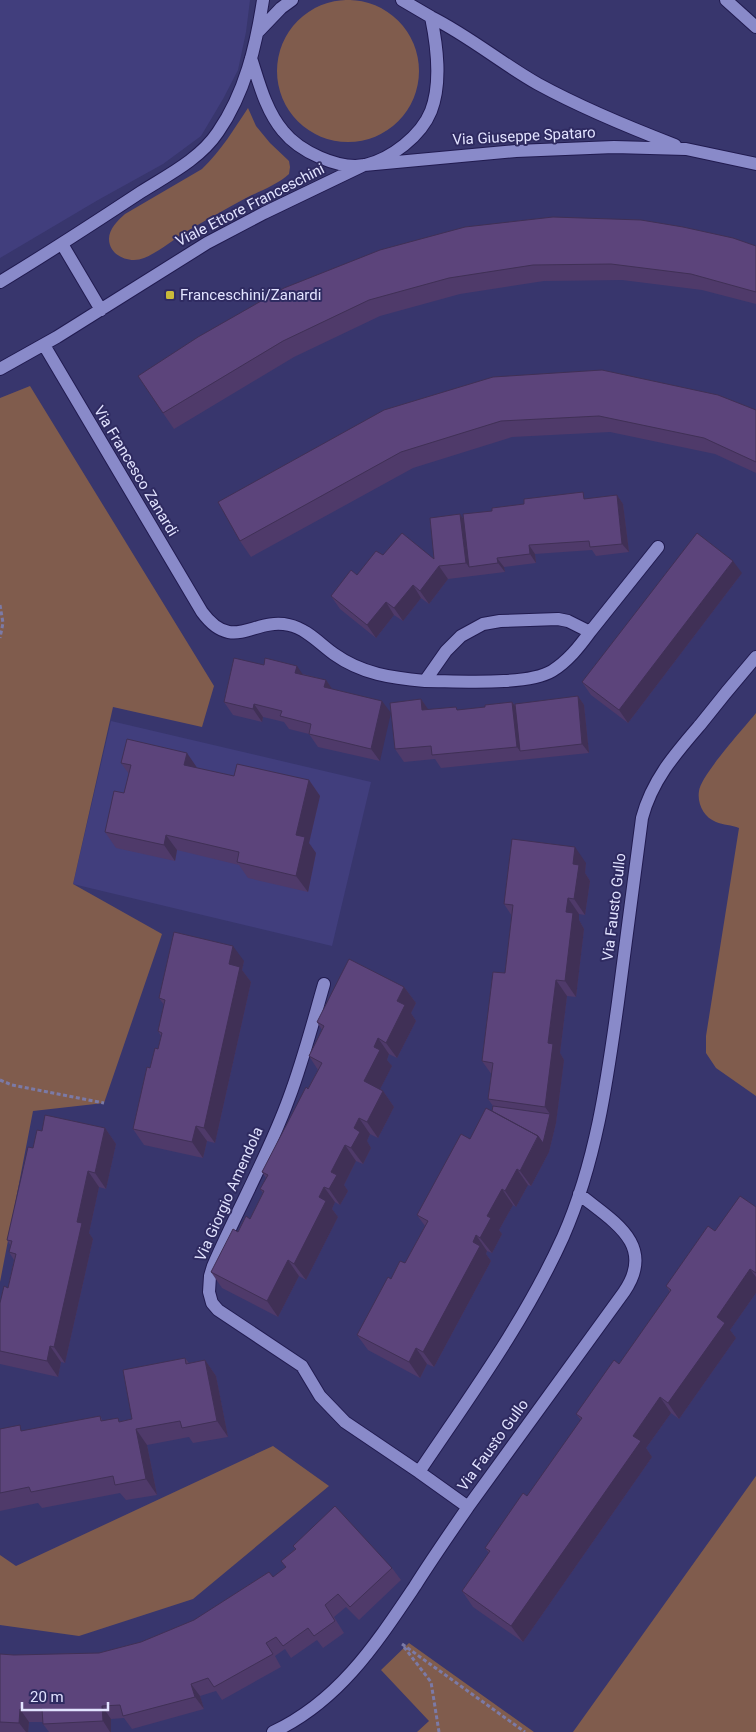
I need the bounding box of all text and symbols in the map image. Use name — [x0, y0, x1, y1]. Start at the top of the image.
street label: Via Giuseppe Spataro — [452, 123, 596, 149]
street label: Viale Ettore Franceschini — [173, 160, 327, 250]
place label: Franceschini/Zanardi — [180, 286, 321, 304]
marker: Franceschini/Zanardi — [164, 289, 176, 301]
street label: Via Francesco Zanardi — [90, 403, 182, 539]
street label: Via Fausto Gullo — [598, 852, 630, 962]
street label: Via Giorgio Amendola — [191, 1124, 267, 1264]
street label: Via Fausto Gullo — [454, 1396, 532, 1494]
scale bar — [22, 1680, 109, 1712]
text: 20 m — [30, 1688, 64, 1706]

